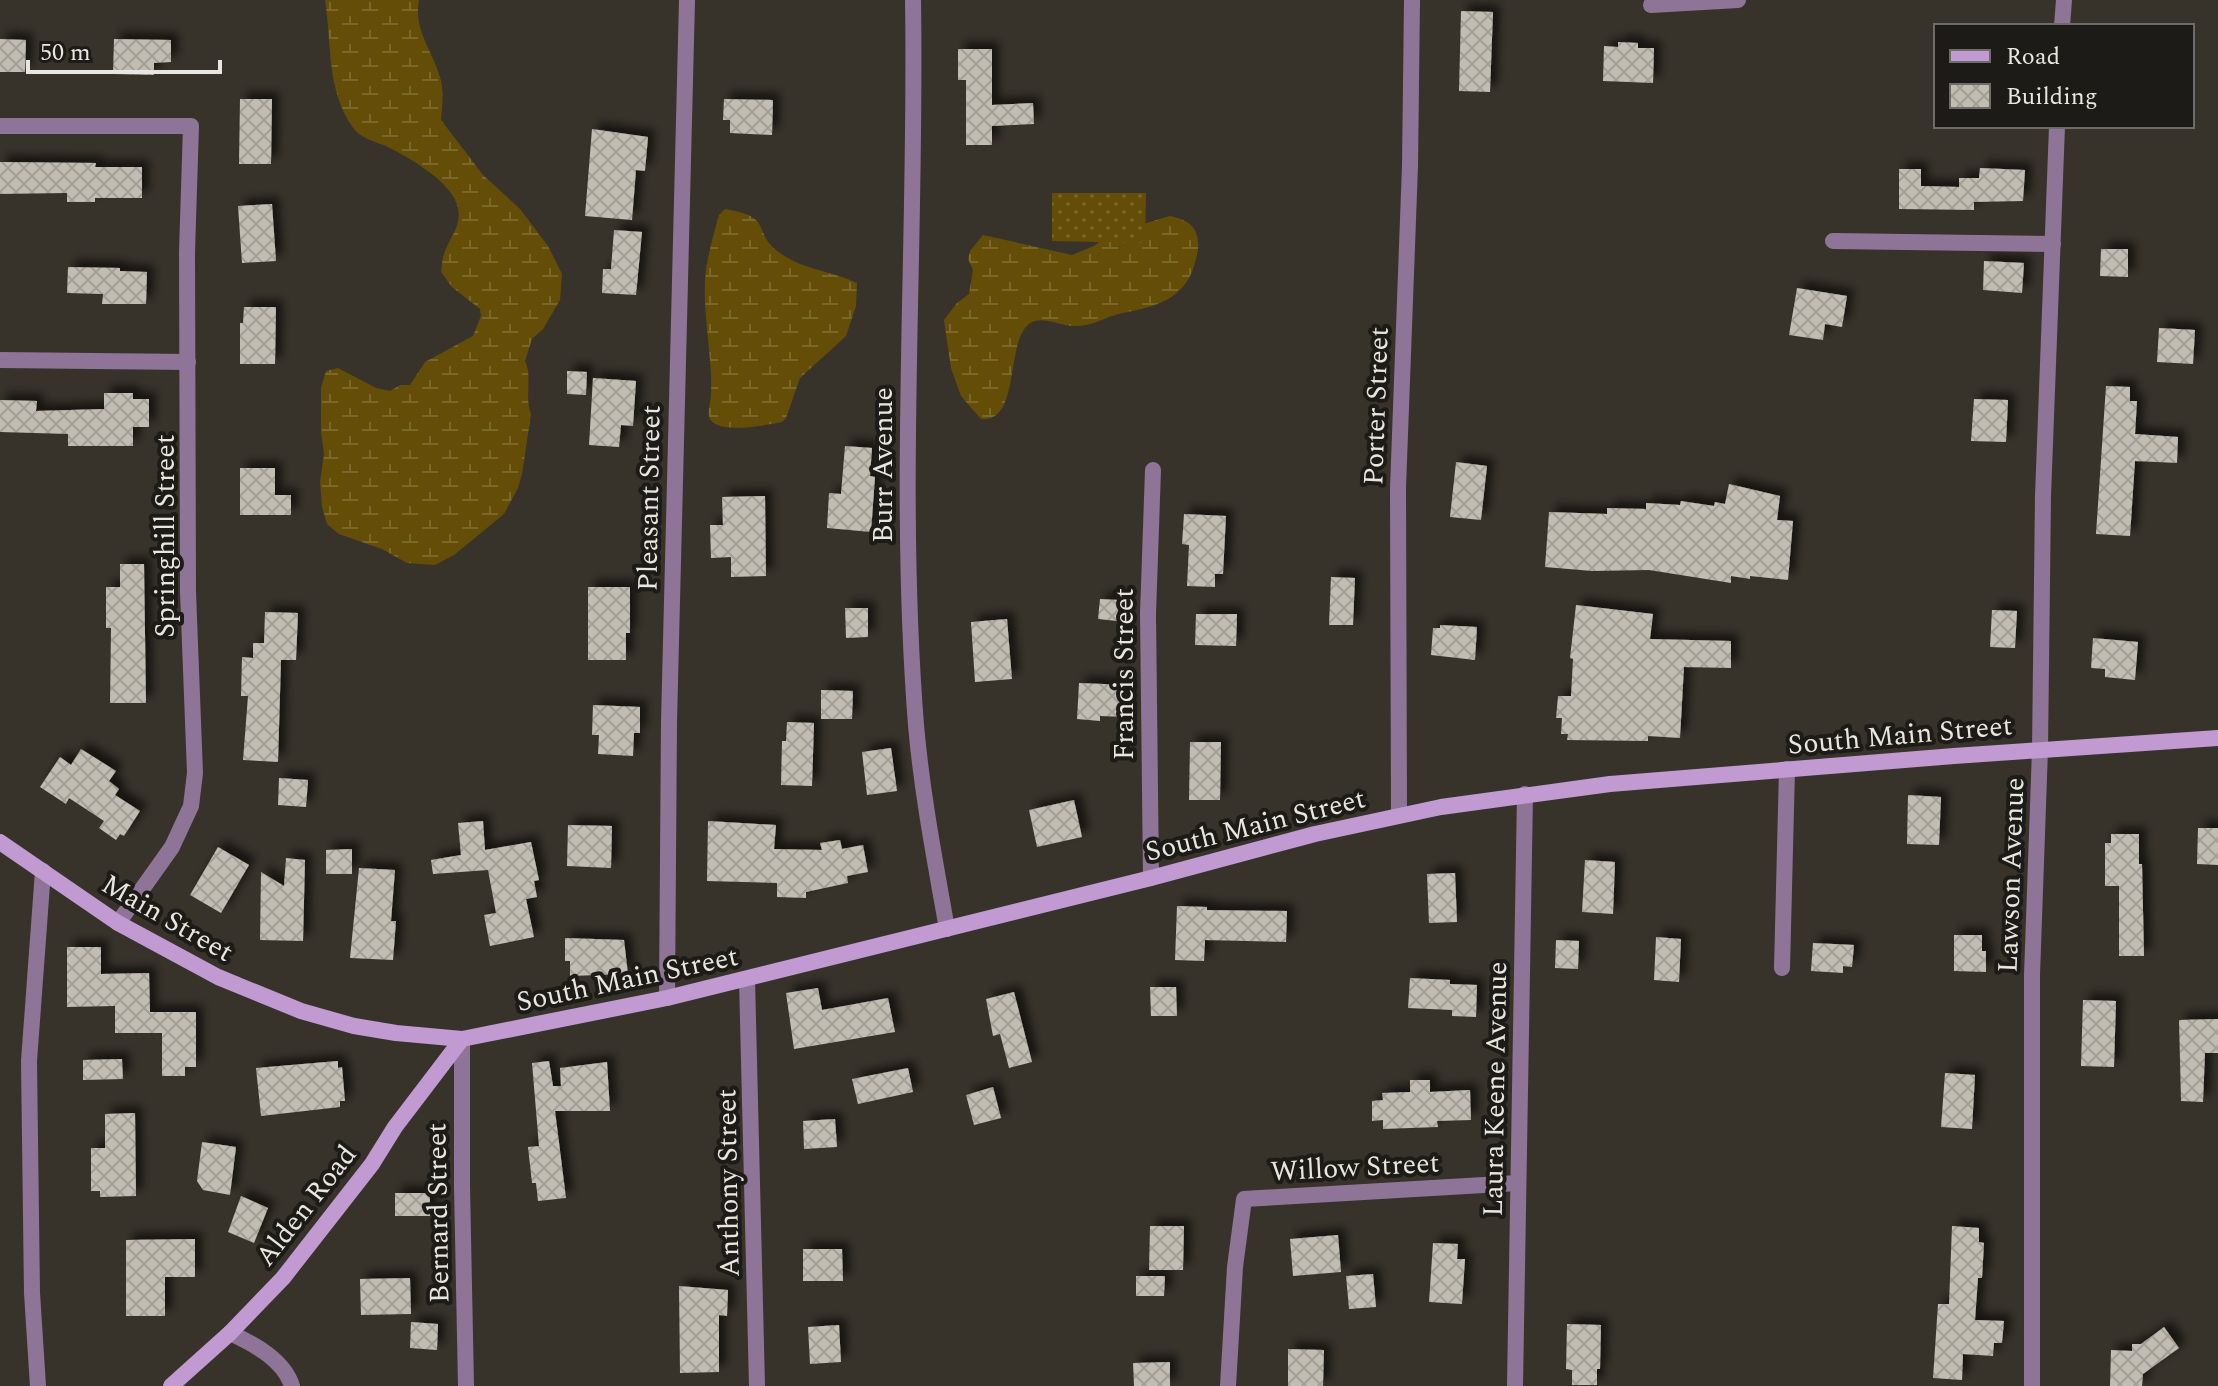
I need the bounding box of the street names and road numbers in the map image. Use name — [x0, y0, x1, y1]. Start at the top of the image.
street label: Porter Street — [1352, 326, 1401, 486]
street label: Burr Avenue — [862, 387, 905, 543]
street label: Pleasant Street — [626, 405, 673, 591]
street label: Springhill Street — [144, 434, 187, 638]
street label: Francis Street — [1103, 588, 1146, 760]
street label: South Main Street — [1786, 704, 2014, 767]
street label: South Main Street — [1141, 777, 1370, 874]
street label: Lawson Avenue — [1987, 777, 2036, 973]
street label: Main Street — [93, 863, 241, 973]
street label: South Main Street — [513, 935, 742, 1024]
street label: Laura Keene Avenue — [1472, 961, 1519, 1217]
street label: Anthony Street — [705, 1088, 752, 1278]
street label: Bernard Street — [415, 1122, 462, 1304]
street label: Alden Road — [245, 1136, 368, 1276]
street label: Willow Street — [1270, 1142, 1441, 1193]

